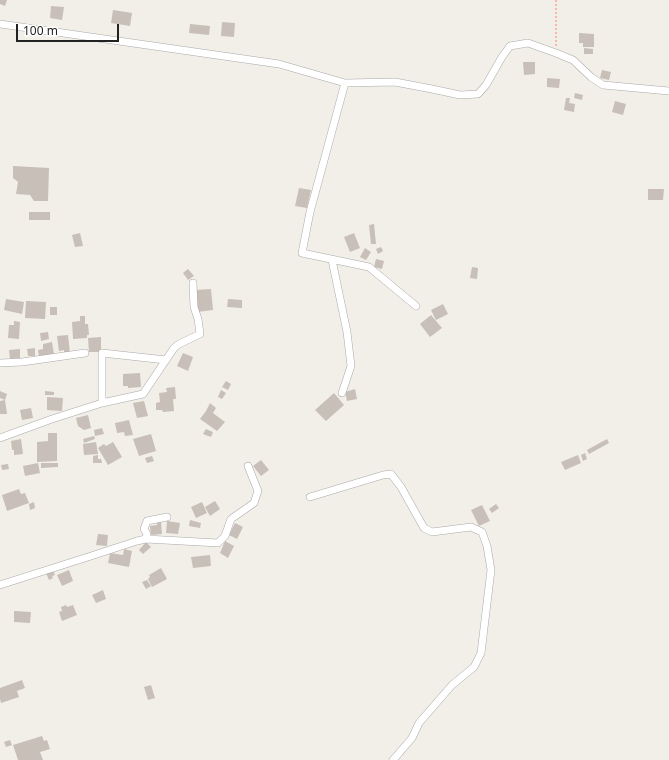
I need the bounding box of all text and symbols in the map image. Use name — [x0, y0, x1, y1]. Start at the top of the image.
scale bar — [18, 16, 121, 42]
text: 100 m — [23, 22, 58, 39]

